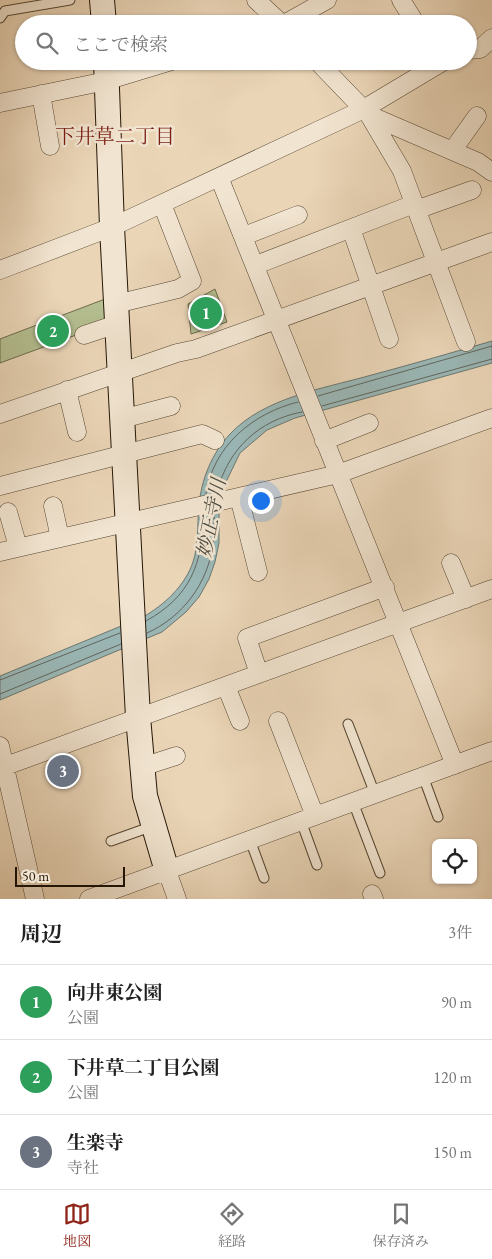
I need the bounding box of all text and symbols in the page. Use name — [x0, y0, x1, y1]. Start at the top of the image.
search box — [15, 15, 477, 70]
icon: search — [33, 29, 61, 57]
text: ここで検索 — [73, 32, 168, 57]
district label: 下井草二丁目 — [55, 123, 175, 149]
pin: 1 — [190, 294, 222, 332]
pin: 2 — [37, 312, 69, 350]
water label: 妙正寺川 — [191, 474, 232, 560]
your location — [248, 488, 274, 514]
pin: 3 — [47, 752, 79, 790]
map controls — [432, 839, 477, 884]
button: locate — [432, 839, 477, 884]
scale bar — [15, 864, 125, 887]
text: 50 m — [22, 867, 49, 885]
text: 周辺 — [20, 920, 62, 947]
text: 3件 — [448, 922, 472, 943]
text: 向井東公園 — [67, 980, 162, 1005]
text: 1 — [32, 992, 40, 1013]
text: 90 m — [441, 992, 472, 1013]
text: 公園 — [67, 1007, 99, 1028]
text: 下井草二丁目公園 — [67, 1055, 219, 1080]
text: 2 — [32, 1067, 40, 1088]
text: 120 m — [433, 1067, 472, 1088]
text: 公園 — [67, 1082, 99, 1103]
text: 生楽寺 — [67, 1130, 124, 1155]
text: 3 — [32, 1142, 40, 1163]
text: 150 m — [433, 1142, 472, 1163]
text: 寺社 — [67, 1157, 99, 1178]
tab: 地図 — [63, 1200, 91, 1250]
tab: 経路 — [218, 1200, 246, 1250]
tab: 保存済み — [373, 1200, 429, 1250]

